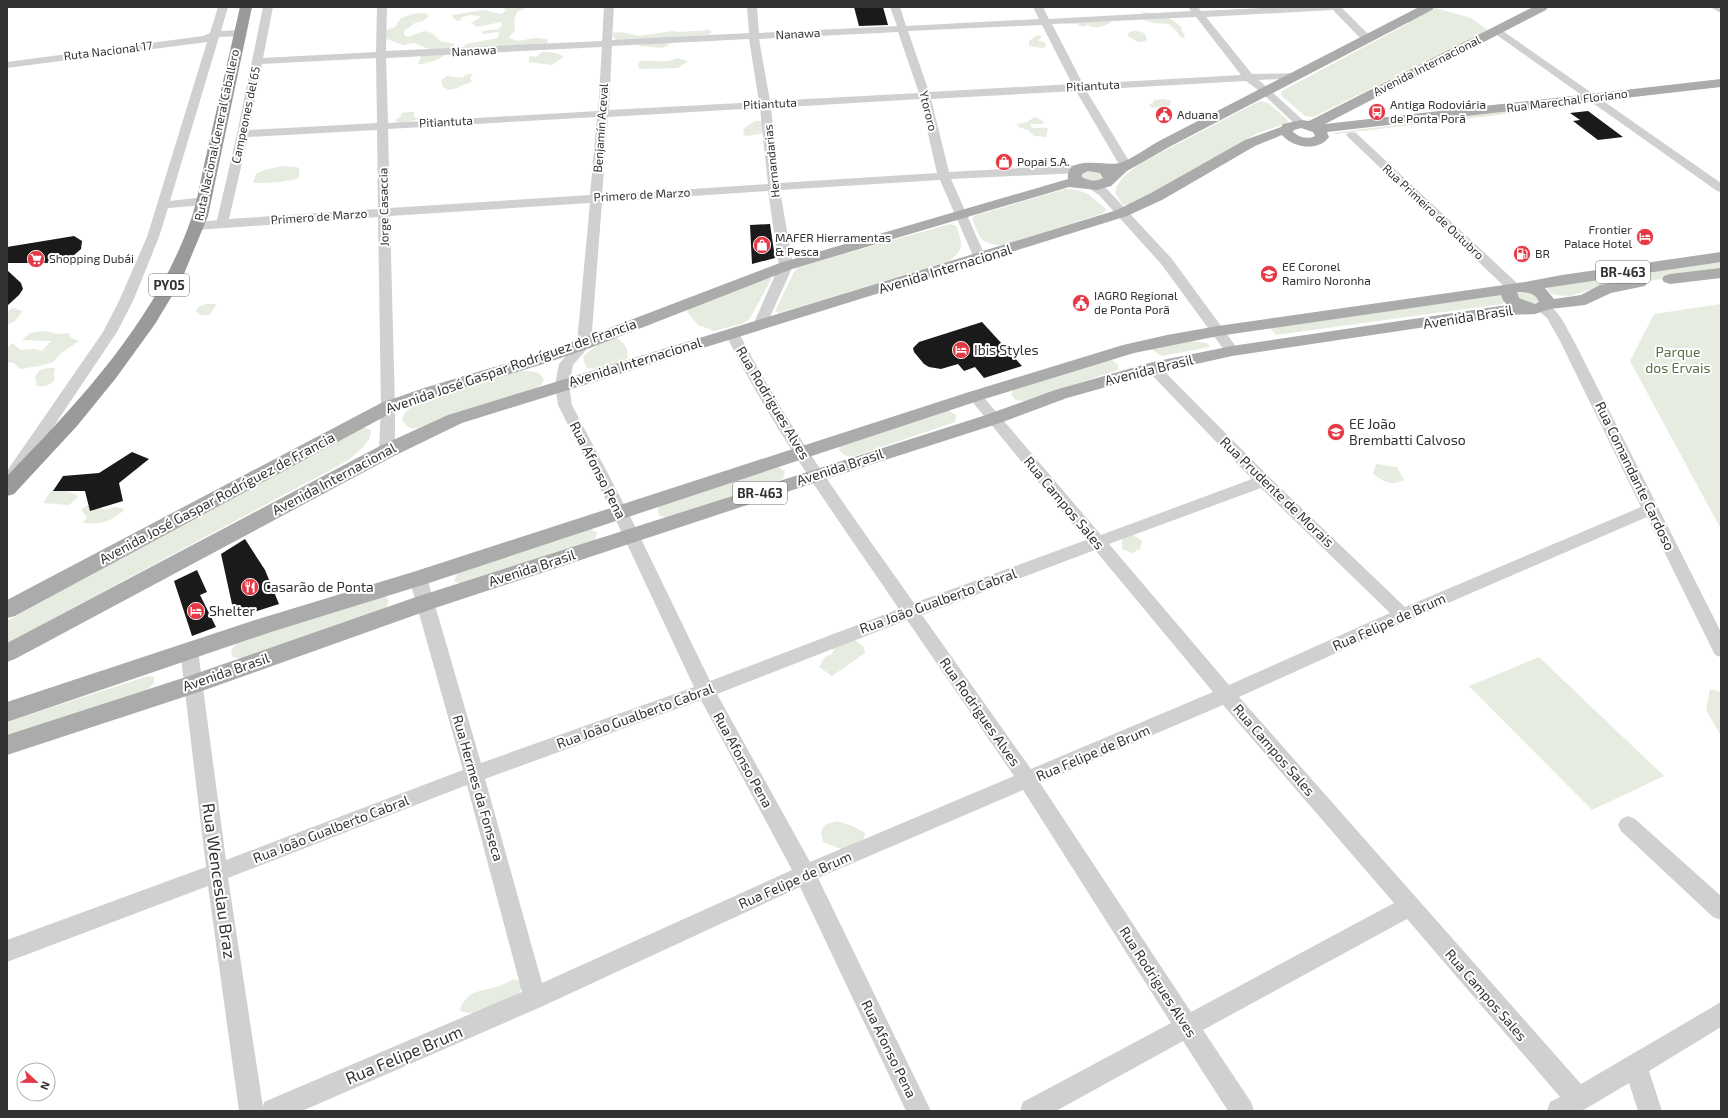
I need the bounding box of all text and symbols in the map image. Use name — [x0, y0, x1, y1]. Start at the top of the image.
street label: Nanawa — [775, 25, 821, 41]
street label: Avenida Internacional — [1371, 32, 1483, 98]
street label: Ruta Nacional 17 — [63, 38, 153, 62]
street label: Nanawa — [451, 42, 497, 58]
street label: Ruta Nacional General Caballero — [191, 48, 241, 222]
street label: Campeones del 65 — [228, 65, 262, 165]
street label: Pitiantuta — [1066, 77, 1120, 93]
street label: Benjamín Aceval — [590, 82, 611, 173]
street label: Rua Marechal Floriano — [1505, 86, 1629, 114]
street label: Ytororo — [917, 89, 941, 133]
street label: Pitiantuta — [743, 95, 797, 111]
place label: Antiga Rodoviária de Ponta Porã — [1390, 97, 1486, 125]
bus stop icon: Antiga Rodoviária de Ponta Porã — [1367, 102, 1387, 122]
public building icon: Aduana — [1154, 105, 1174, 125]
place label: Aduana — [1177, 107, 1218, 121]
street label: Pitiantuta — [419, 113, 473, 129]
street label: Hernandarias — [760, 124, 782, 199]
shop icon: Popai S.A. — [994, 152, 1014, 172]
place label: Popai S.A. — [1017, 154, 1070, 168]
street label: Rua Primeiro de Outubro — [1380, 161, 1487, 262]
street label: Jorge Casaccia — [375, 168, 391, 247]
street label: Primero de Marzo — [593, 184, 691, 204]
street label: Primero de Marzo — [270, 206, 368, 226]
place label: Frontier Palace Hotel — [1564, 222, 1632, 250]
hotel icon: Frontier Palace Hotel — [1635, 227, 1655, 247]
place label: MAFER Hierramentas & Pesca — [775, 230, 891, 258]
shop icon: MAFER Hierramentas & Pesca — [752, 235, 772, 255]
street label: Avenida Internacional — [876, 240, 1014, 297]
fuel station icon: BR — [1512, 244, 1532, 264]
place label: BR — [1535, 246, 1550, 260]
supermarket icon: Shopping Dubái — [26, 249, 46, 269]
place label: Shopping Dubái — [49, 251, 134, 265]
place label: EE Coronel Ramiro Noronha — [1282, 259, 1371, 287]
road number: BR-463 — [1596, 261, 1650, 283]
school or university icon: EE Coronel Ramiro Noronha — [1259, 264, 1279, 284]
road number: PY05 — [149, 274, 189, 296]
place label: IAGRO Regional de Ponta Porã — [1094, 288, 1178, 316]
public building icon: IAGRO Regional de Ponta Porã — [1071, 293, 1091, 313]
street label: Avenida Brasil — [1422, 301, 1515, 332]
street label: Avenida José Gaspar Rodríguez de Francia — [383, 314, 639, 417]
street label: Avenida Internacional — [566, 333, 704, 390]
hotel icon: Ibis Styles — [951, 340, 971, 360]
place label: Ibis Styles — [974, 341, 1039, 358]
street label: Rua Rodrigues Alves — [733, 343, 814, 462]
park label: Parque dos Ervais — [1645, 343, 1711, 376]
street label: Avenida Brasil — [1103, 350, 1196, 389]
street label: Rua Comandante Cardoso — [1592, 399, 1679, 553]
place label: EE João Brembatti Calvoso — [1349, 415, 1466, 448]
street label: Rua Afonso Pena — [567, 418, 630, 521]
school or university icon: EE João Brembatti Calvoso — [1326, 422, 1346, 442]
street label: Avenida José Gaspar Rodríguez de Francia — [96, 428, 337, 567]
street label: Rua Prudente de Morais — [1217, 433, 1338, 550]
street label: Avenida Internacional — [269, 438, 399, 518]
street label: Avenida Brasil — [794, 444, 886, 489]
street label: Rua Campos Sales — [1021, 453, 1108, 553]
road number: BR-463 — [733, 482, 787, 504]
street label: Avenida Brasil — [486, 545, 578, 590]
street label: Rua João Gualberto Cabral — [857, 564, 1019, 637]
restaurant icon: Casarão de Ponta — [240, 577, 260, 597]
place label: Casarão de Ponta — [263, 578, 374, 595]
street label: Rua Felipe de Brum — [1330, 589, 1448, 654]
hotel icon: Shelter — [186, 601, 206, 621]
place label: Shelter — [209, 602, 255, 619]
street label: Avenida Brasil — [180, 648, 272, 694]
street label: Rua Rodrigues Alves — [937, 654, 1024, 769]
street label: Rua João Gualberto Cabral — [554, 679, 716, 752]
street label: Rua Campos Sales — [1230, 700, 1319, 799]
street label: Rua Afonso Pena — [710, 709, 777, 811]
street label: Rua Hermes da Fonseca — [449, 713, 508, 863]
street label: Rua Felipe de Brum — [1033, 721, 1152, 784]
street label: Rua João Gualberto Cabral — [250, 791, 412, 866]
street label: Rua Wenceslau Braz — [199, 802, 241, 960]
street label: Rua Felipe de Brum — [736, 847, 854, 912]
street label: Rua Rodrigues Alves — [1116, 923, 1201, 1040]
street label: Rua Campos Sales — [1442, 945, 1531, 1044]
street label: Rua Afonso Pena — [858, 997, 920, 1100]
street label: Rua Felipe Brum — [342, 1020, 466, 1089]
north arrow — [16, 1062, 56, 1102]
text: N — [38, 1080, 53, 1092]

